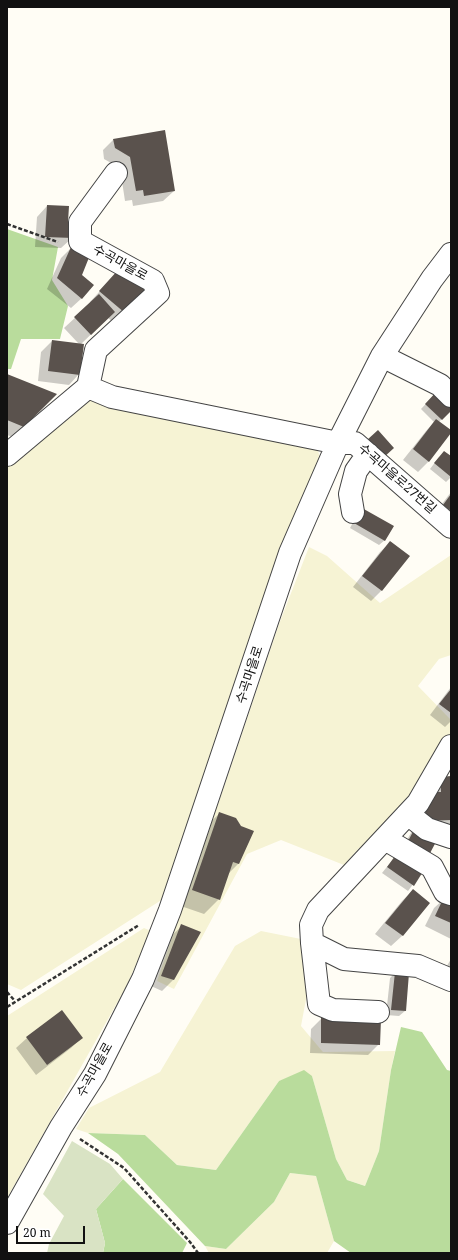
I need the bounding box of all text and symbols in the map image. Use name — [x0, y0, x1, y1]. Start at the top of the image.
street label: 수곡마을로 — [90, 242, 150, 284]
street label: 수곡마을로27번길 — [355, 441, 439, 517]
street label: 수곡마을로 — [233, 644, 267, 706]
street label: 수곡마을로 — [74, 1040, 116, 1100]
scale bar — [18, 1218, 87, 1244]
text: 20 m — [23, 1224, 51, 1241]

